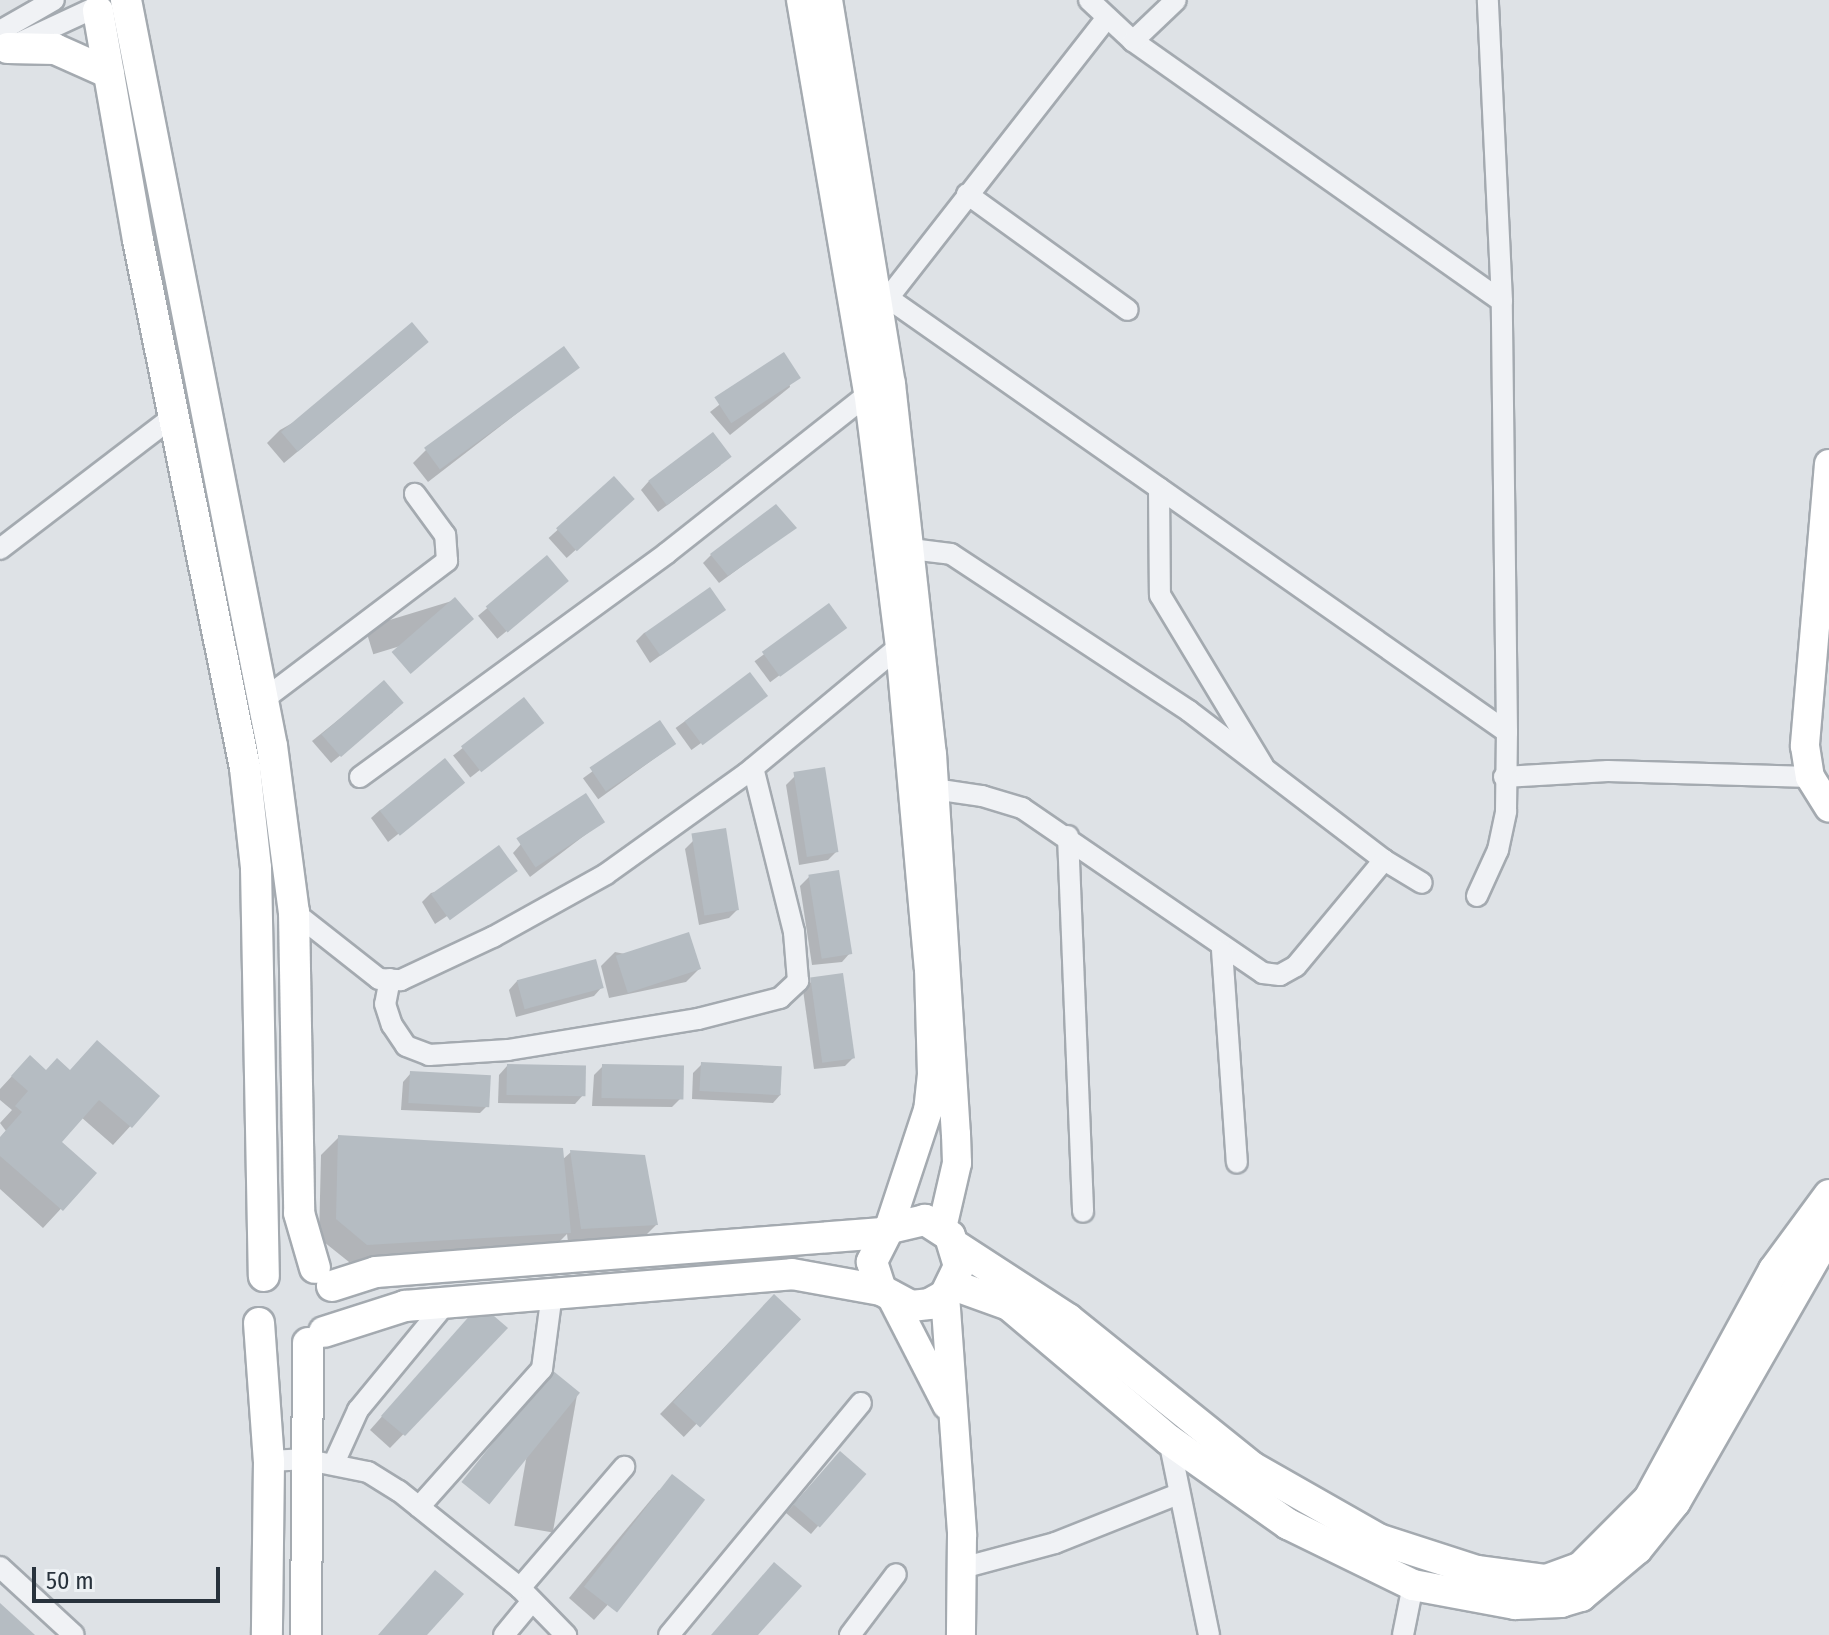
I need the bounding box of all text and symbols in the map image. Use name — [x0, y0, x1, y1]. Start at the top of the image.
scale bar — [36, 1551, 224, 1601]
text: 50 m — [46, 1567, 94, 1595]

